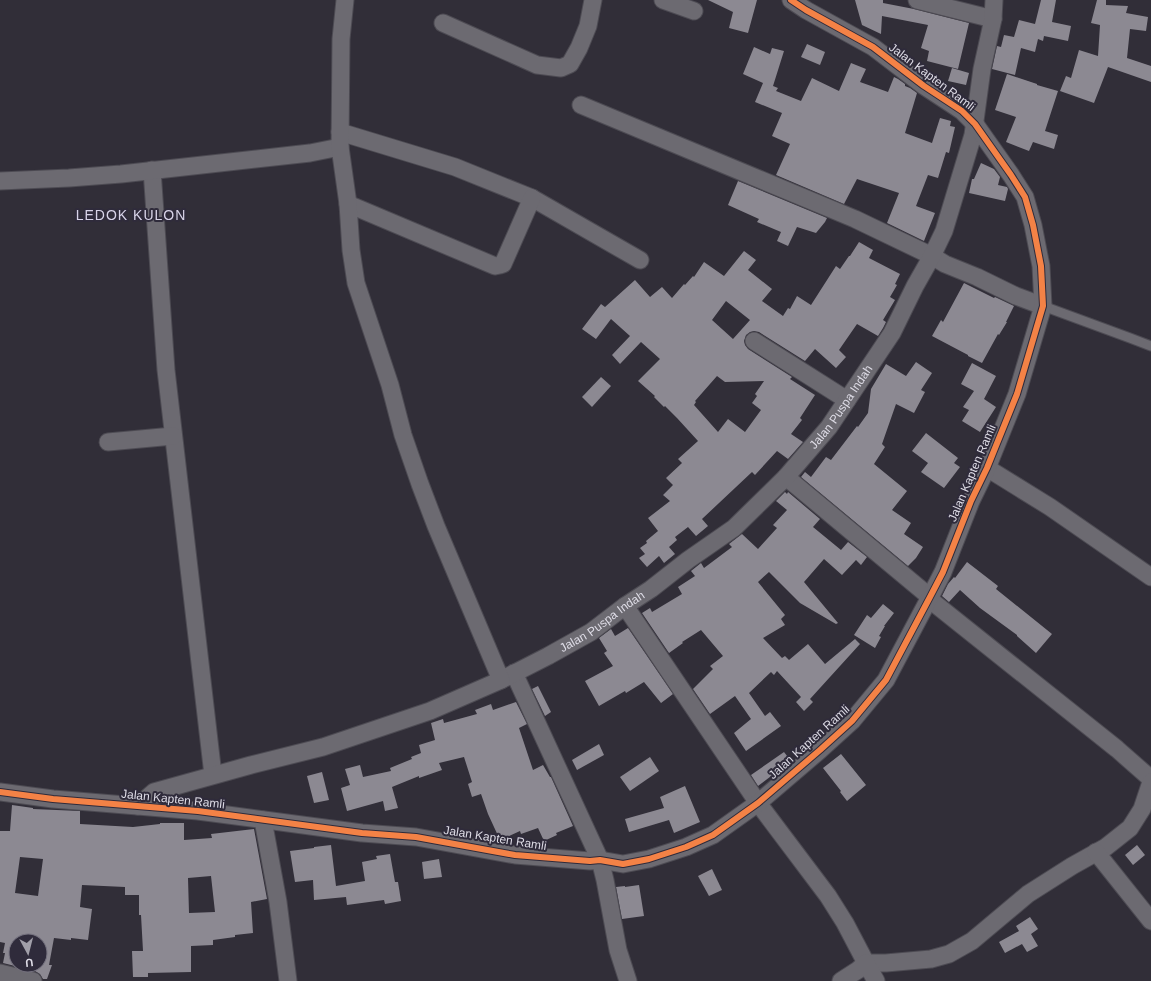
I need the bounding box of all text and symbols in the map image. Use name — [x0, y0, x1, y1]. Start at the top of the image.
street label: Jalan Kapten Ramli — [886, 40, 978, 114]
district label: LEDOK KULON — [76, 207, 186, 223]
street label: Jalan Puspa Indah — [806, 362, 876, 452]
street label: Jalan Kapten Ramli — [945, 422, 999, 524]
street label: Jalan Puspa Indah — [557, 588, 647, 655]
street label: Jalan Kapten Ramli — [766, 702, 852, 782]
street label: Jalan Kapten Ramli — [121, 787, 225, 811]
street label: Jalan Kapten Ramli — [443, 823, 547, 853]
north arrow — [8, 933, 48, 973]
text: U — [24, 956, 34, 969]

